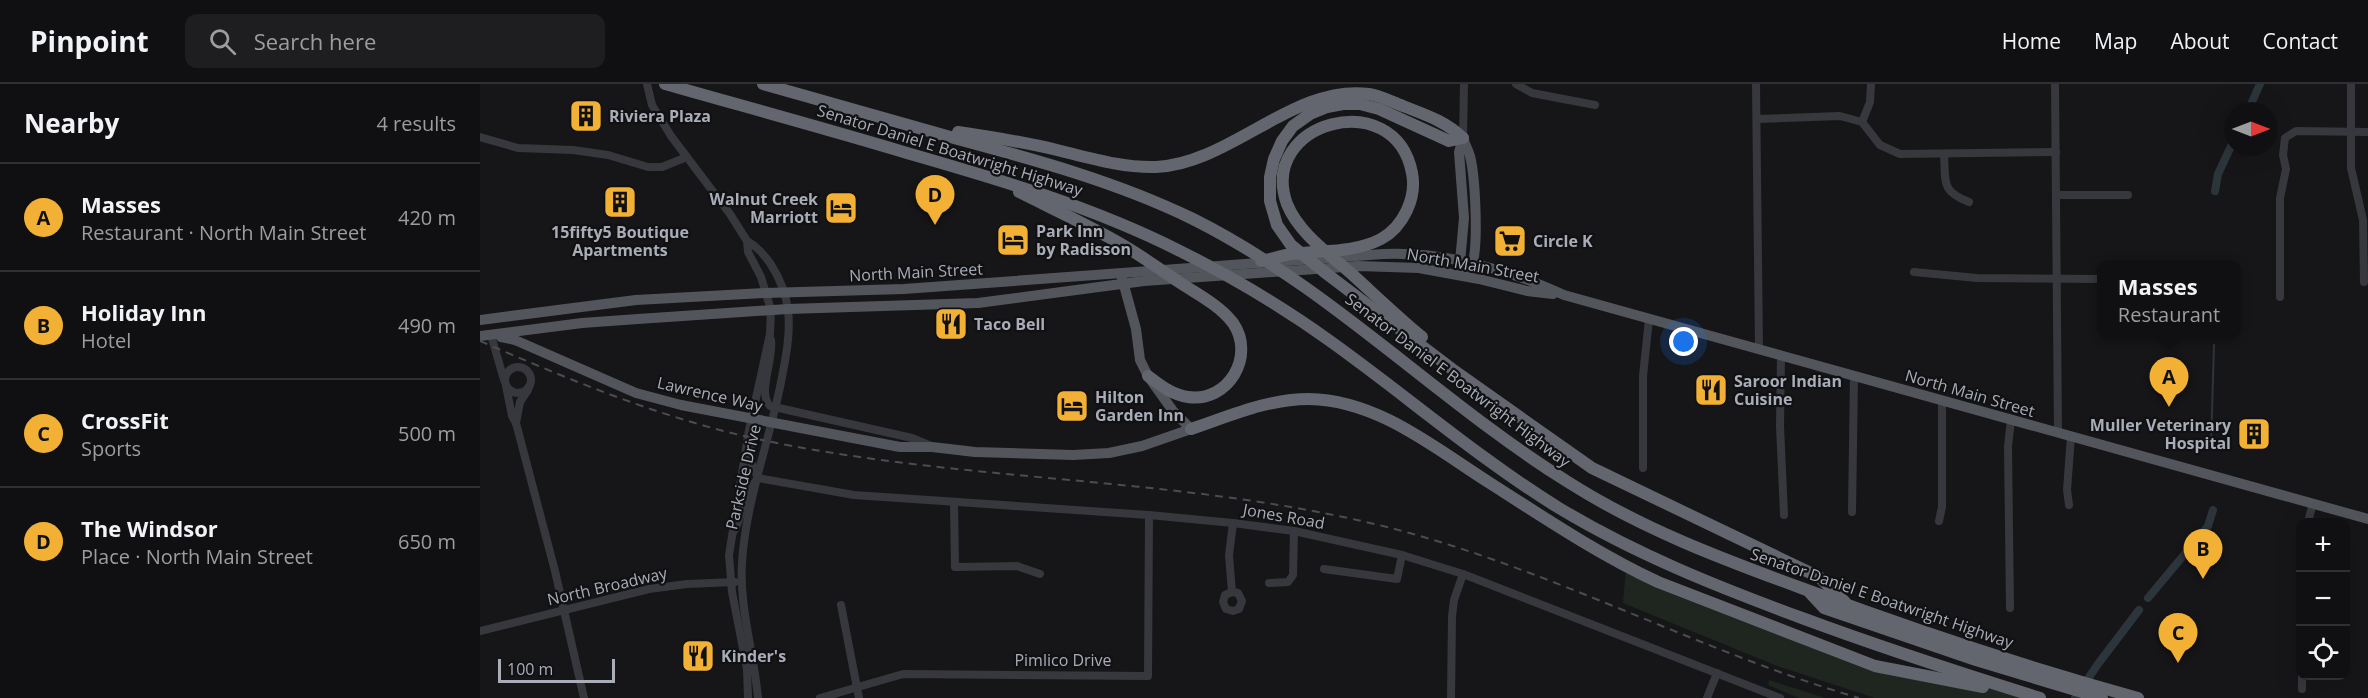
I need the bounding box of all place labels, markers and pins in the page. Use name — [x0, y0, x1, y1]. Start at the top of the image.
building icon: Riviera Plaza — [568, 98, 604, 134]
place label: Riviera Plaza — [609, 105, 711, 127]
pin: D — [916, 176, 954, 225]
building icon: 15fifty5 Boutique Apartments — [602, 184, 638, 220]
place label: Walnut Creek Marriott — [710, 188, 818, 228]
hotel icon: Walnut Creek Marriott — [823, 190, 859, 226]
place label: Park Inn by Radisson — [1036, 220, 1131, 260]
place label: 15fifty5 Boutique Apartments — [551, 221, 689, 261]
hotel icon: Park Inn by Radisson — [995, 222, 1031, 258]
supermarket icon: Circle K — [1492, 223, 1528, 259]
place label: Circle K — [1533, 230, 1593, 252]
restaurant icon: Taco Bell — [933, 306, 969, 342]
place label: Taco Bell — [974, 313, 1045, 335]
pin: A — [2150, 358, 2188, 407]
place label: Saroor Indian Cuisine — [1734, 370, 1842, 410]
restaurant icon: Saroor Indian Cuisine — [1693, 372, 1729, 408]
place label: Hilton Garden Inn — [1095, 386, 1184, 426]
hotel icon: Hilton Garden Inn — [1054, 388, 1090, 424]
place label: Muller Veterinary Hospital — [2090, 414, 2232, 454]
building icon: Muller Veterinary Hospital — [2236, 416, 2272, 452]
pin: B — [2184, 530, 2222, 579]
pin: C — [2158, 614, 2198, 663]
restaurant icon: Kinder's — [680, 638, 716, 674]
place label: Kinder's — [721, 645, 786, 667]

